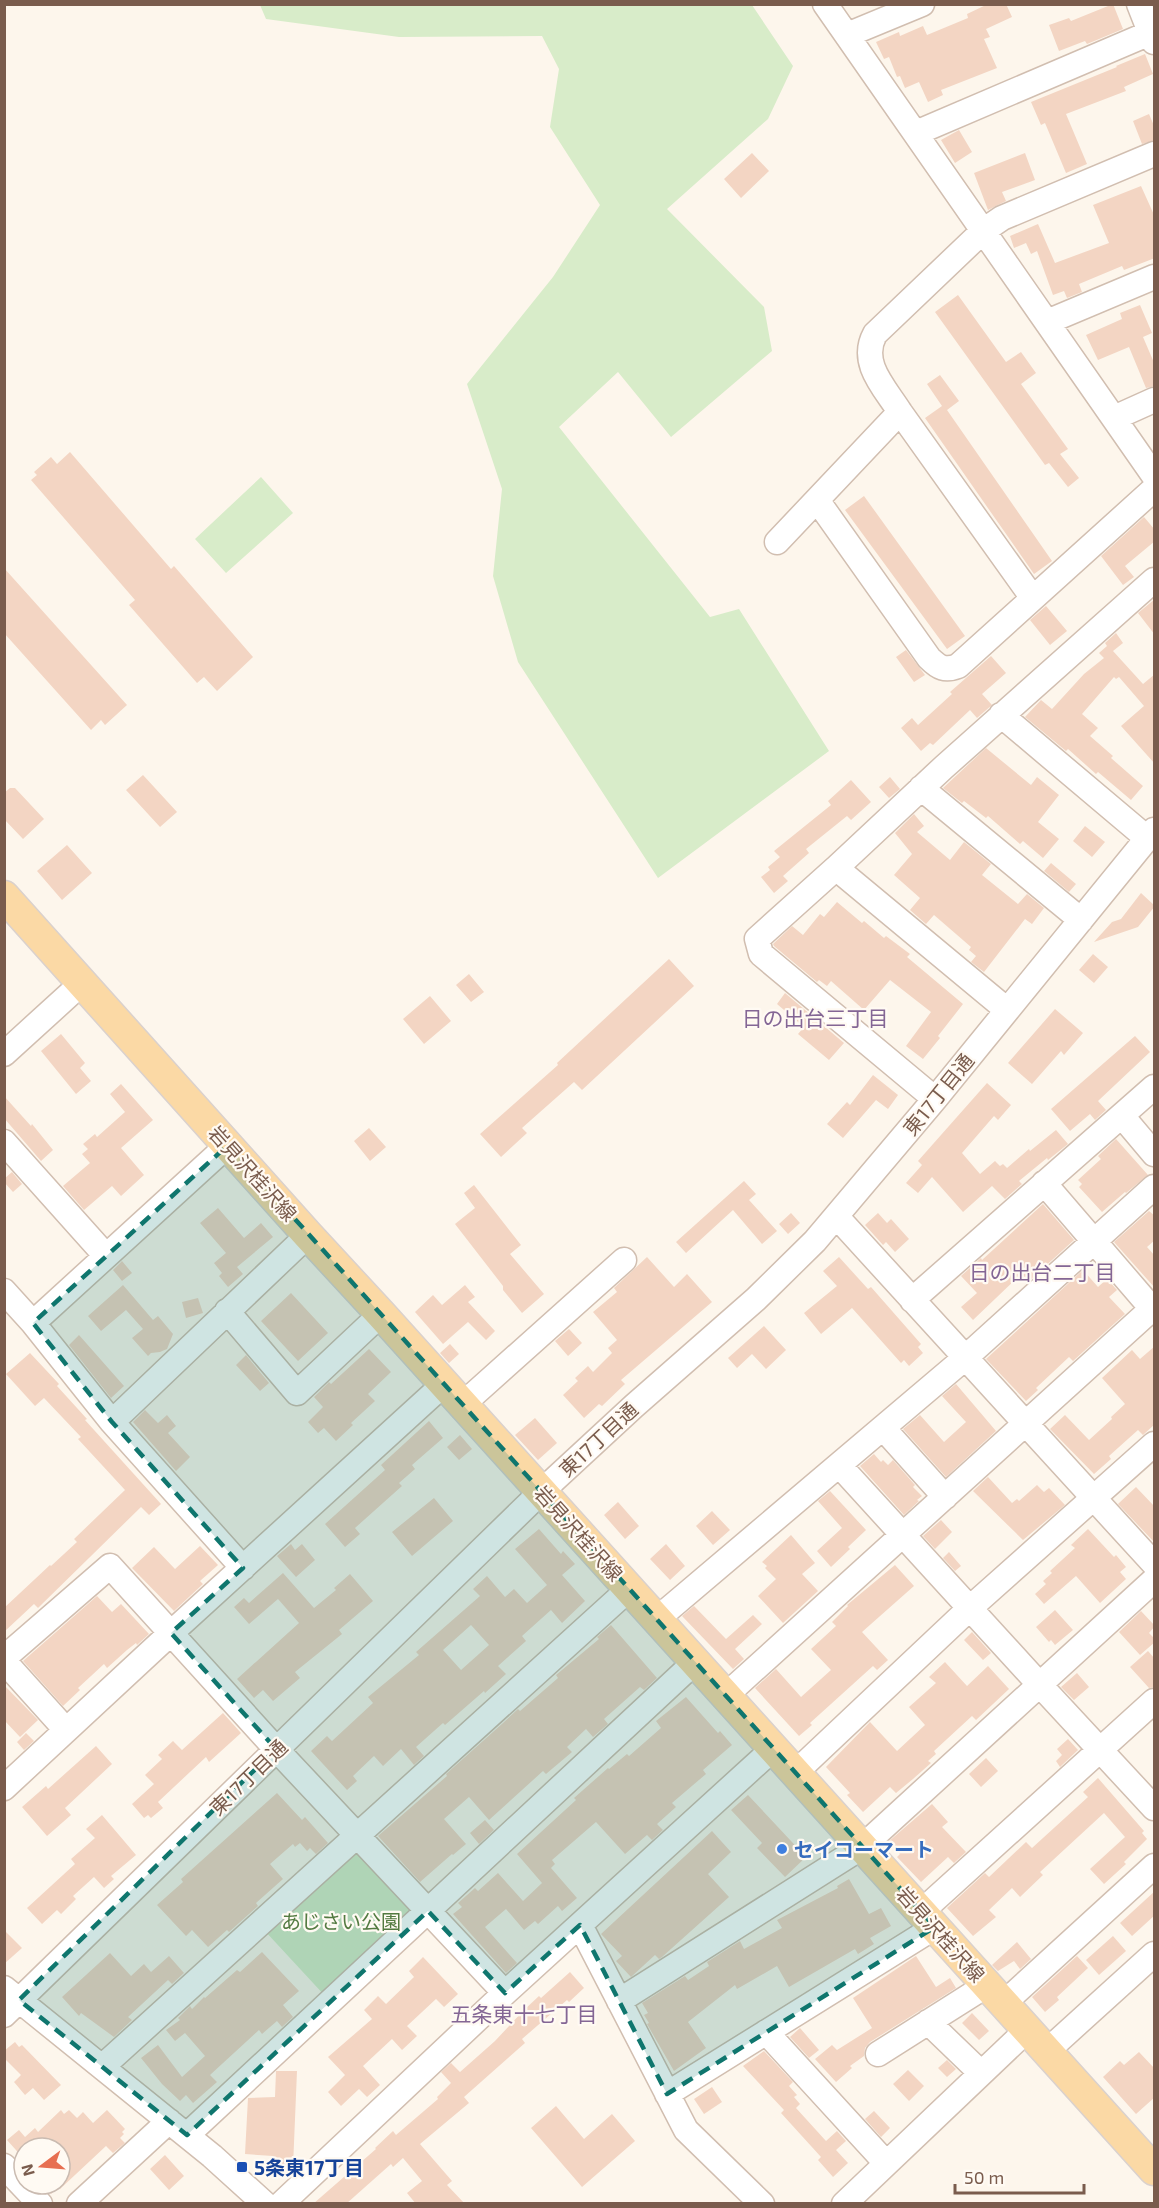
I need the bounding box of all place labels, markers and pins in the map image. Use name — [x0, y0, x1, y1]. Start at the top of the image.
place label: セイコーマート — [794, 1837, 934, 1861]
marker: セイコーマート — [775, 1842, 789, 1856]
place label: 5条東17丁目 — [254, 2155, 364, 2179]
marker: 5条東17丁目 — [235, 2160, 249, 2174]

